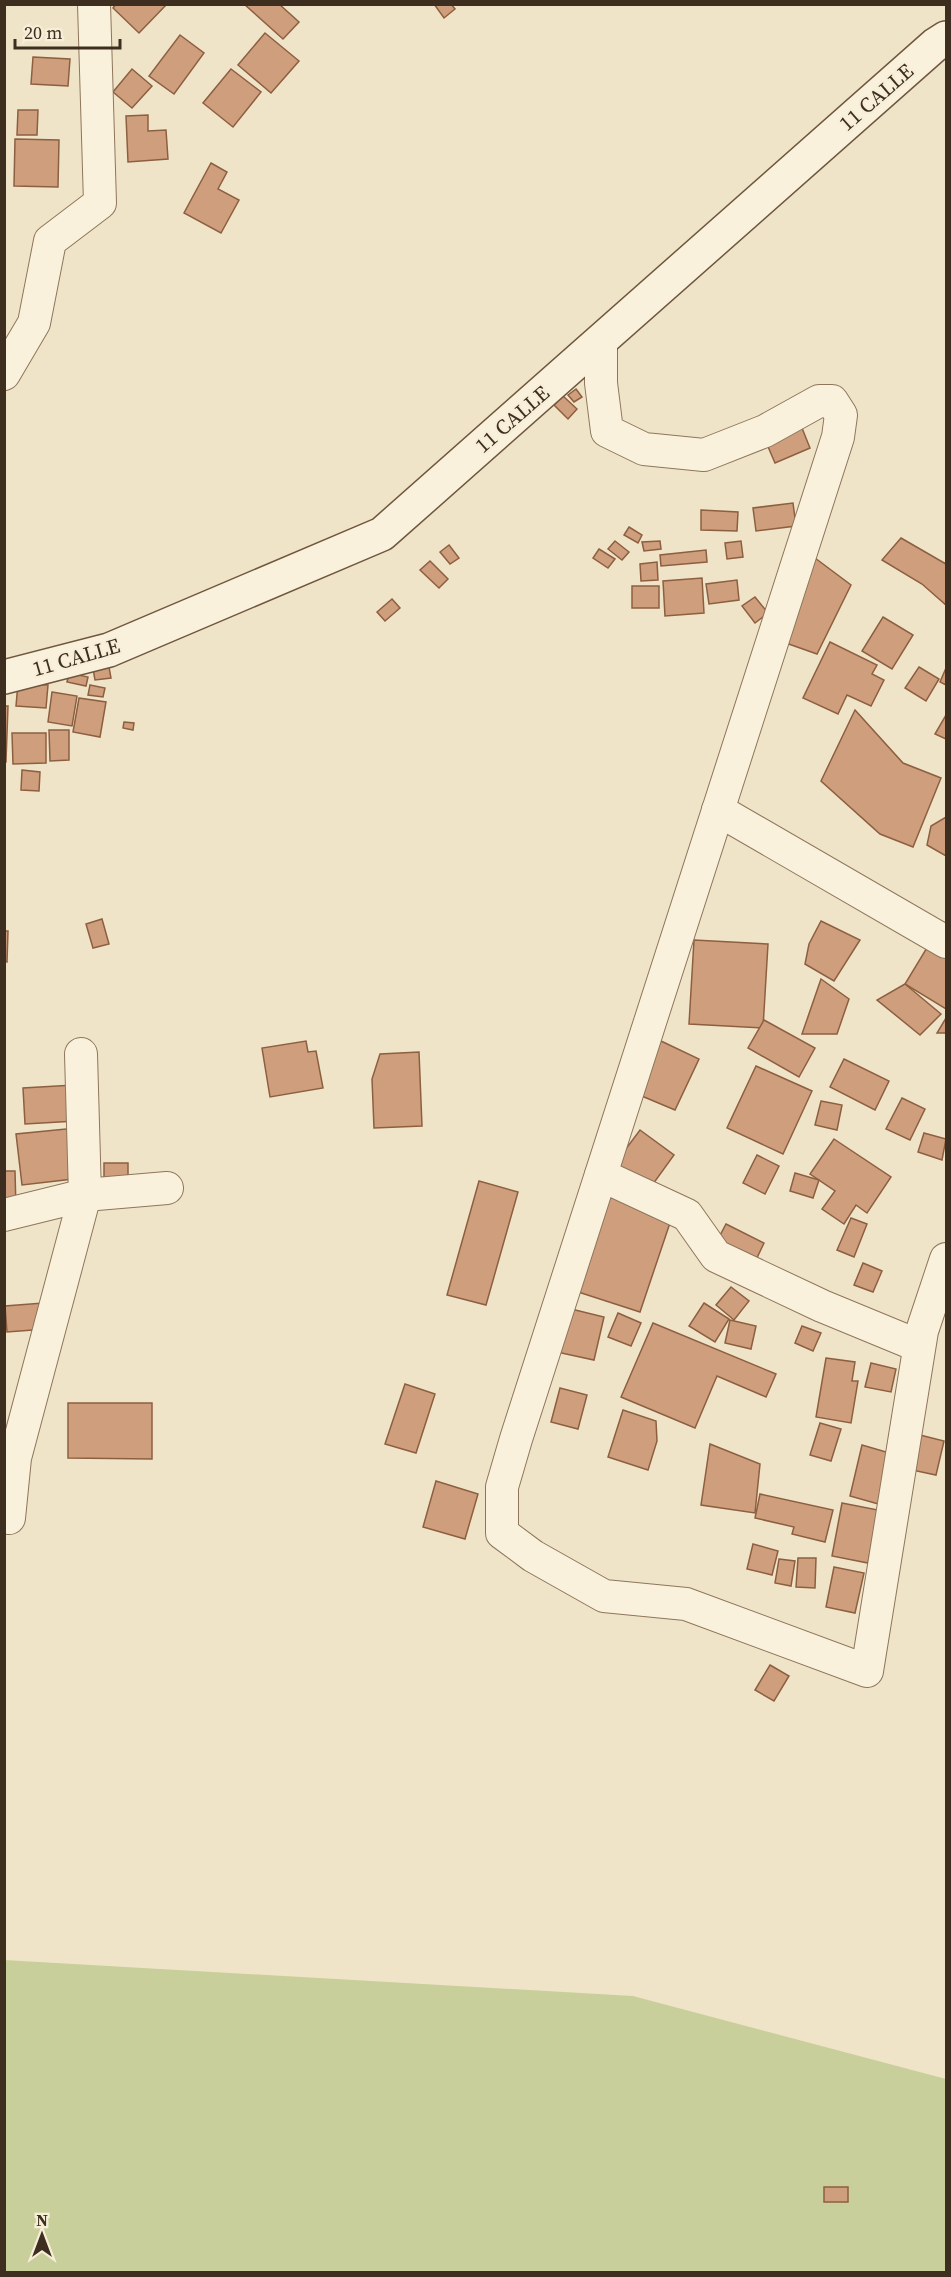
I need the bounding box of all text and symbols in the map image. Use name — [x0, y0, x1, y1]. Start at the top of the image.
scale bar — [15, 12, 120, 50]
text: 20 m — [24, 20, 62, 45]
street label: 11 CALLE — [833, 57, 919, 137]
street label: 11 CALLE — [469, 379, 555, 459]
street label: 11 CALLE — [29, 631, 123, 683]
north arrow — [12, 2205, 72, 2265]
text: N — [36, 2209, 48, 2231]

